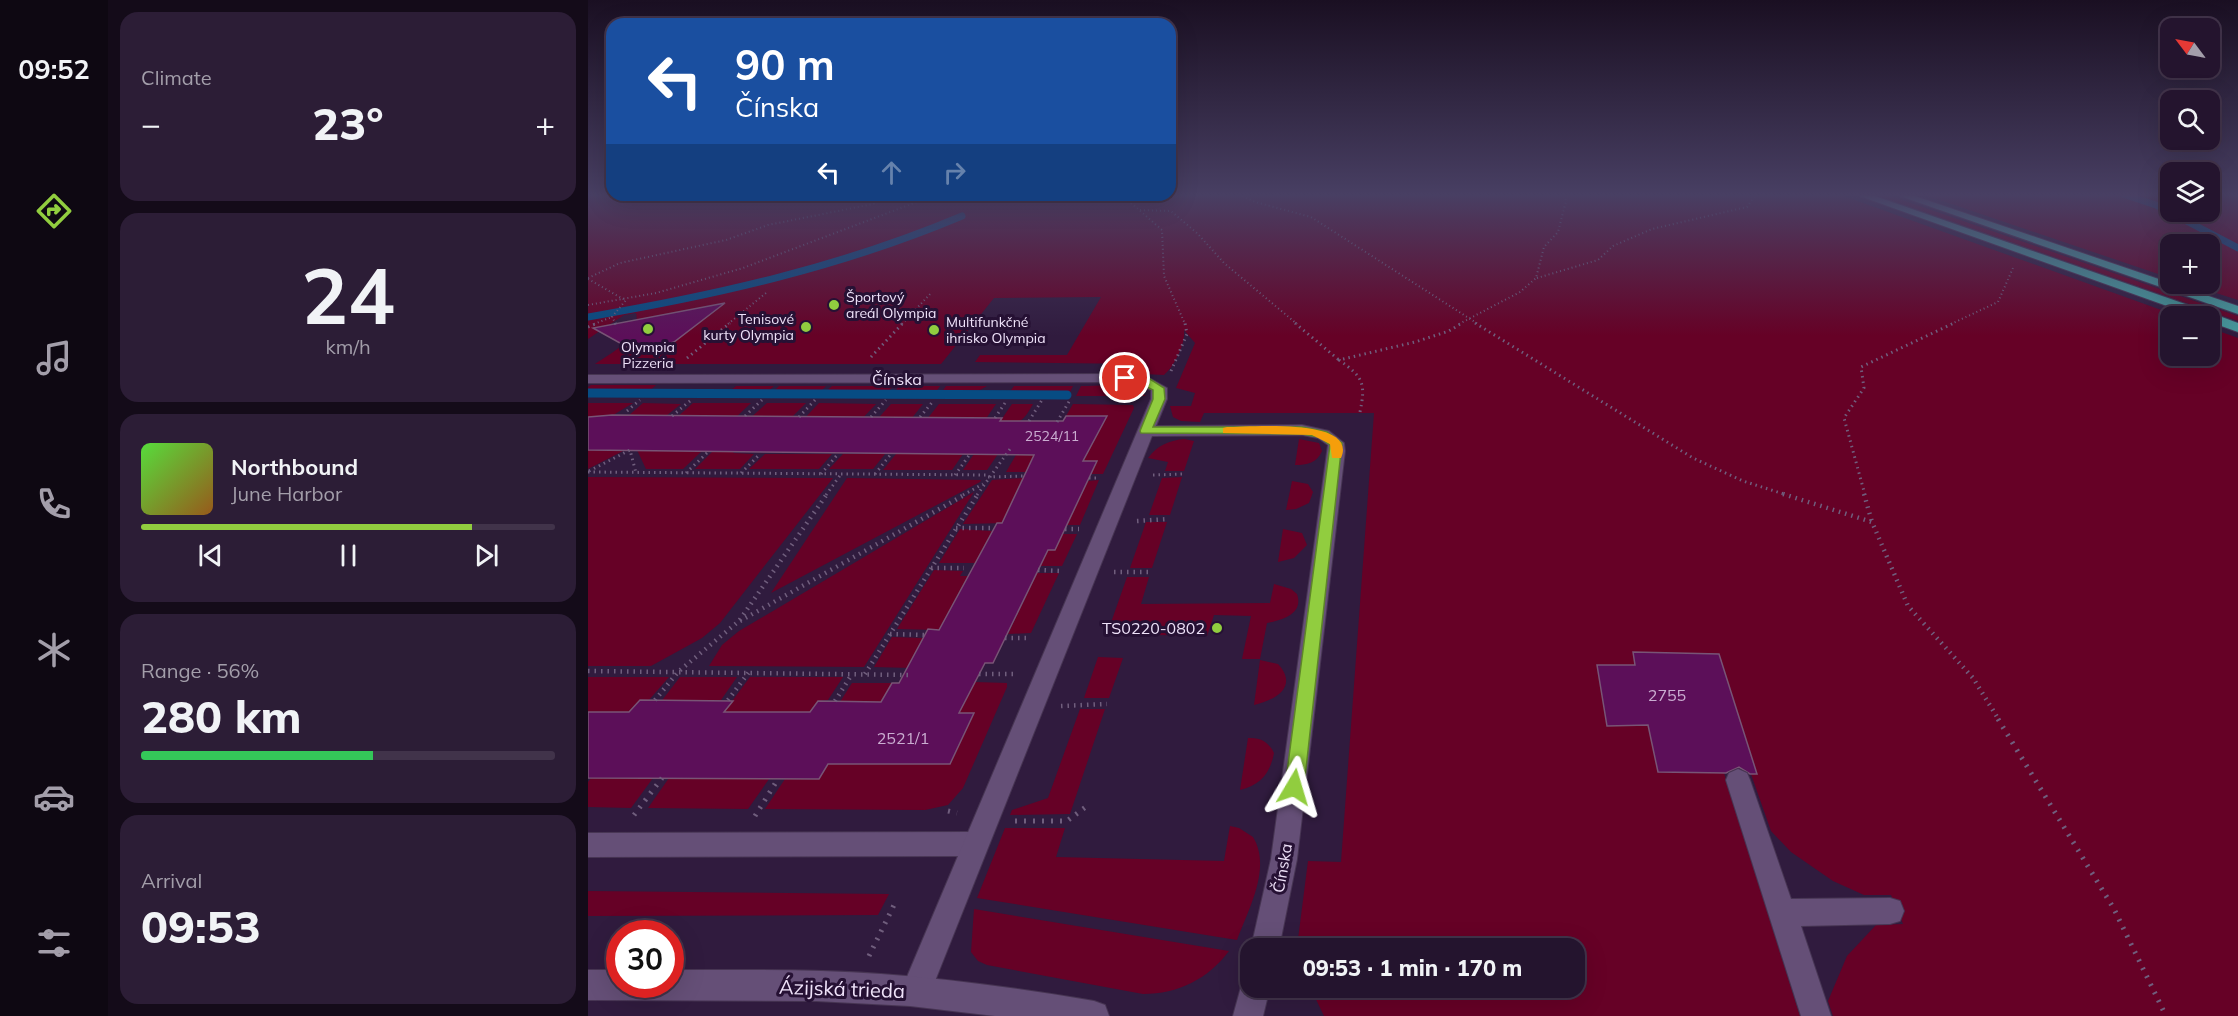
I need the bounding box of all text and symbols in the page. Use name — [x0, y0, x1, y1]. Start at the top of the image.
north arrow — [2160, 18, 2220, 78]
map controls — [2160, 18, 2220, 366]
text: 90 m — [735, 38, 835, 91]
icon: left — [636, 42, 714, 120]
text: 09:52 — [18, 52, 90, 86]
text: Climate — [141, 65, 212, 90]
text: Čínska — [735, 90, 819, 124]
button: search — [2160, 90, 2220, 150]
text: 23° — [312, 95, 384, 151]
text: − — [141, 103, 161, 144]
text: + — [535, 103, 555, 144]
icon: left — [812, 156, 845, 189]
icon: ahead — [875, 156, 908, 189]
icon: right — [938, 156, 971, 189]
button: layers — [2160, 162, 2220, 222]
icon: directions — [33, 190, 75, 232]
button: + — [2160, 234, 2220, 294]
text: 24 — [301, 246, 395, 344]
place label: Športový areál Olympia — [846, 288, 936, 322]
marker: Športový areál Olympia — [827, 298, 841, 312]
button: − — [2160, 306, 2220, 366]
place label: Tenisové kurty Olympia — [703, 310, 794, 344]
place label: Multifunkčné ihrisko Olympia — [946, 313, 1046, 347]
marker: Tenisové kurty Olympia — [799, 320, 813, 334]
marker: Olympia Pizzeria — [641, 322, 655, 336]
marker: Multifunkčné ihrisko Olympia — [927, 323, 941, 337]
text: km/h — [325, 334, 371, 359]
icon: music — [33, 337, 75, 379]
place label: Olympia Pizzeria — [621, 338, 675, 372]
pin — [1099, 352, 1150, 403]
icon: arrive — [1108, 361, 1141, 394]
street label: Čínska — [872, 369, 922, 389]
house number: 2524/11 — [1025, 427, 1079, 445]
text: Northbound — [231, 453, 358, 481]
text: June Harbor — [231, 481, 342, 506]
icon: phone — [33, 483, 75, 525]
icon: previous — [194, 539, 227, 572]
icon: pause — [332, 539, 365, 572]
icon: next — [470, 539, 503, 572]
place label: TS0220-0802 — [1102, 618, 1205, 638]
marker: TS0220-0802 — [1210, 621, 1224, 635]
icon: climate — [33, 629, 75, 671]
text: Range · 56% — [141, 658, 259, 683]
house number: 2755 — [1648, 685, 1686, 705]
text: 280 km — [141, 688, 302, 744]
house number: 2521/1 — [877, 728, 929, 748]
position arrow — [1262, 755, 1326, 819]
icon: car — [33, 776, 75, 818]
street label: Čínska — [1268, 842, 1296, 894]
text: Arrival — [141, 868, 202, 893]
text: 09:53 — [141, 898, 261, 954]
speed limit sign: 30 — [606, 920, 684, 998]
icon: filters — [33, 922, 75, 964]
text: 09:53 · 1 min · 170 m — [1303, 954, 1522, 982]
street label: Ázijská trieda — [779, 974, 905, 1003]

